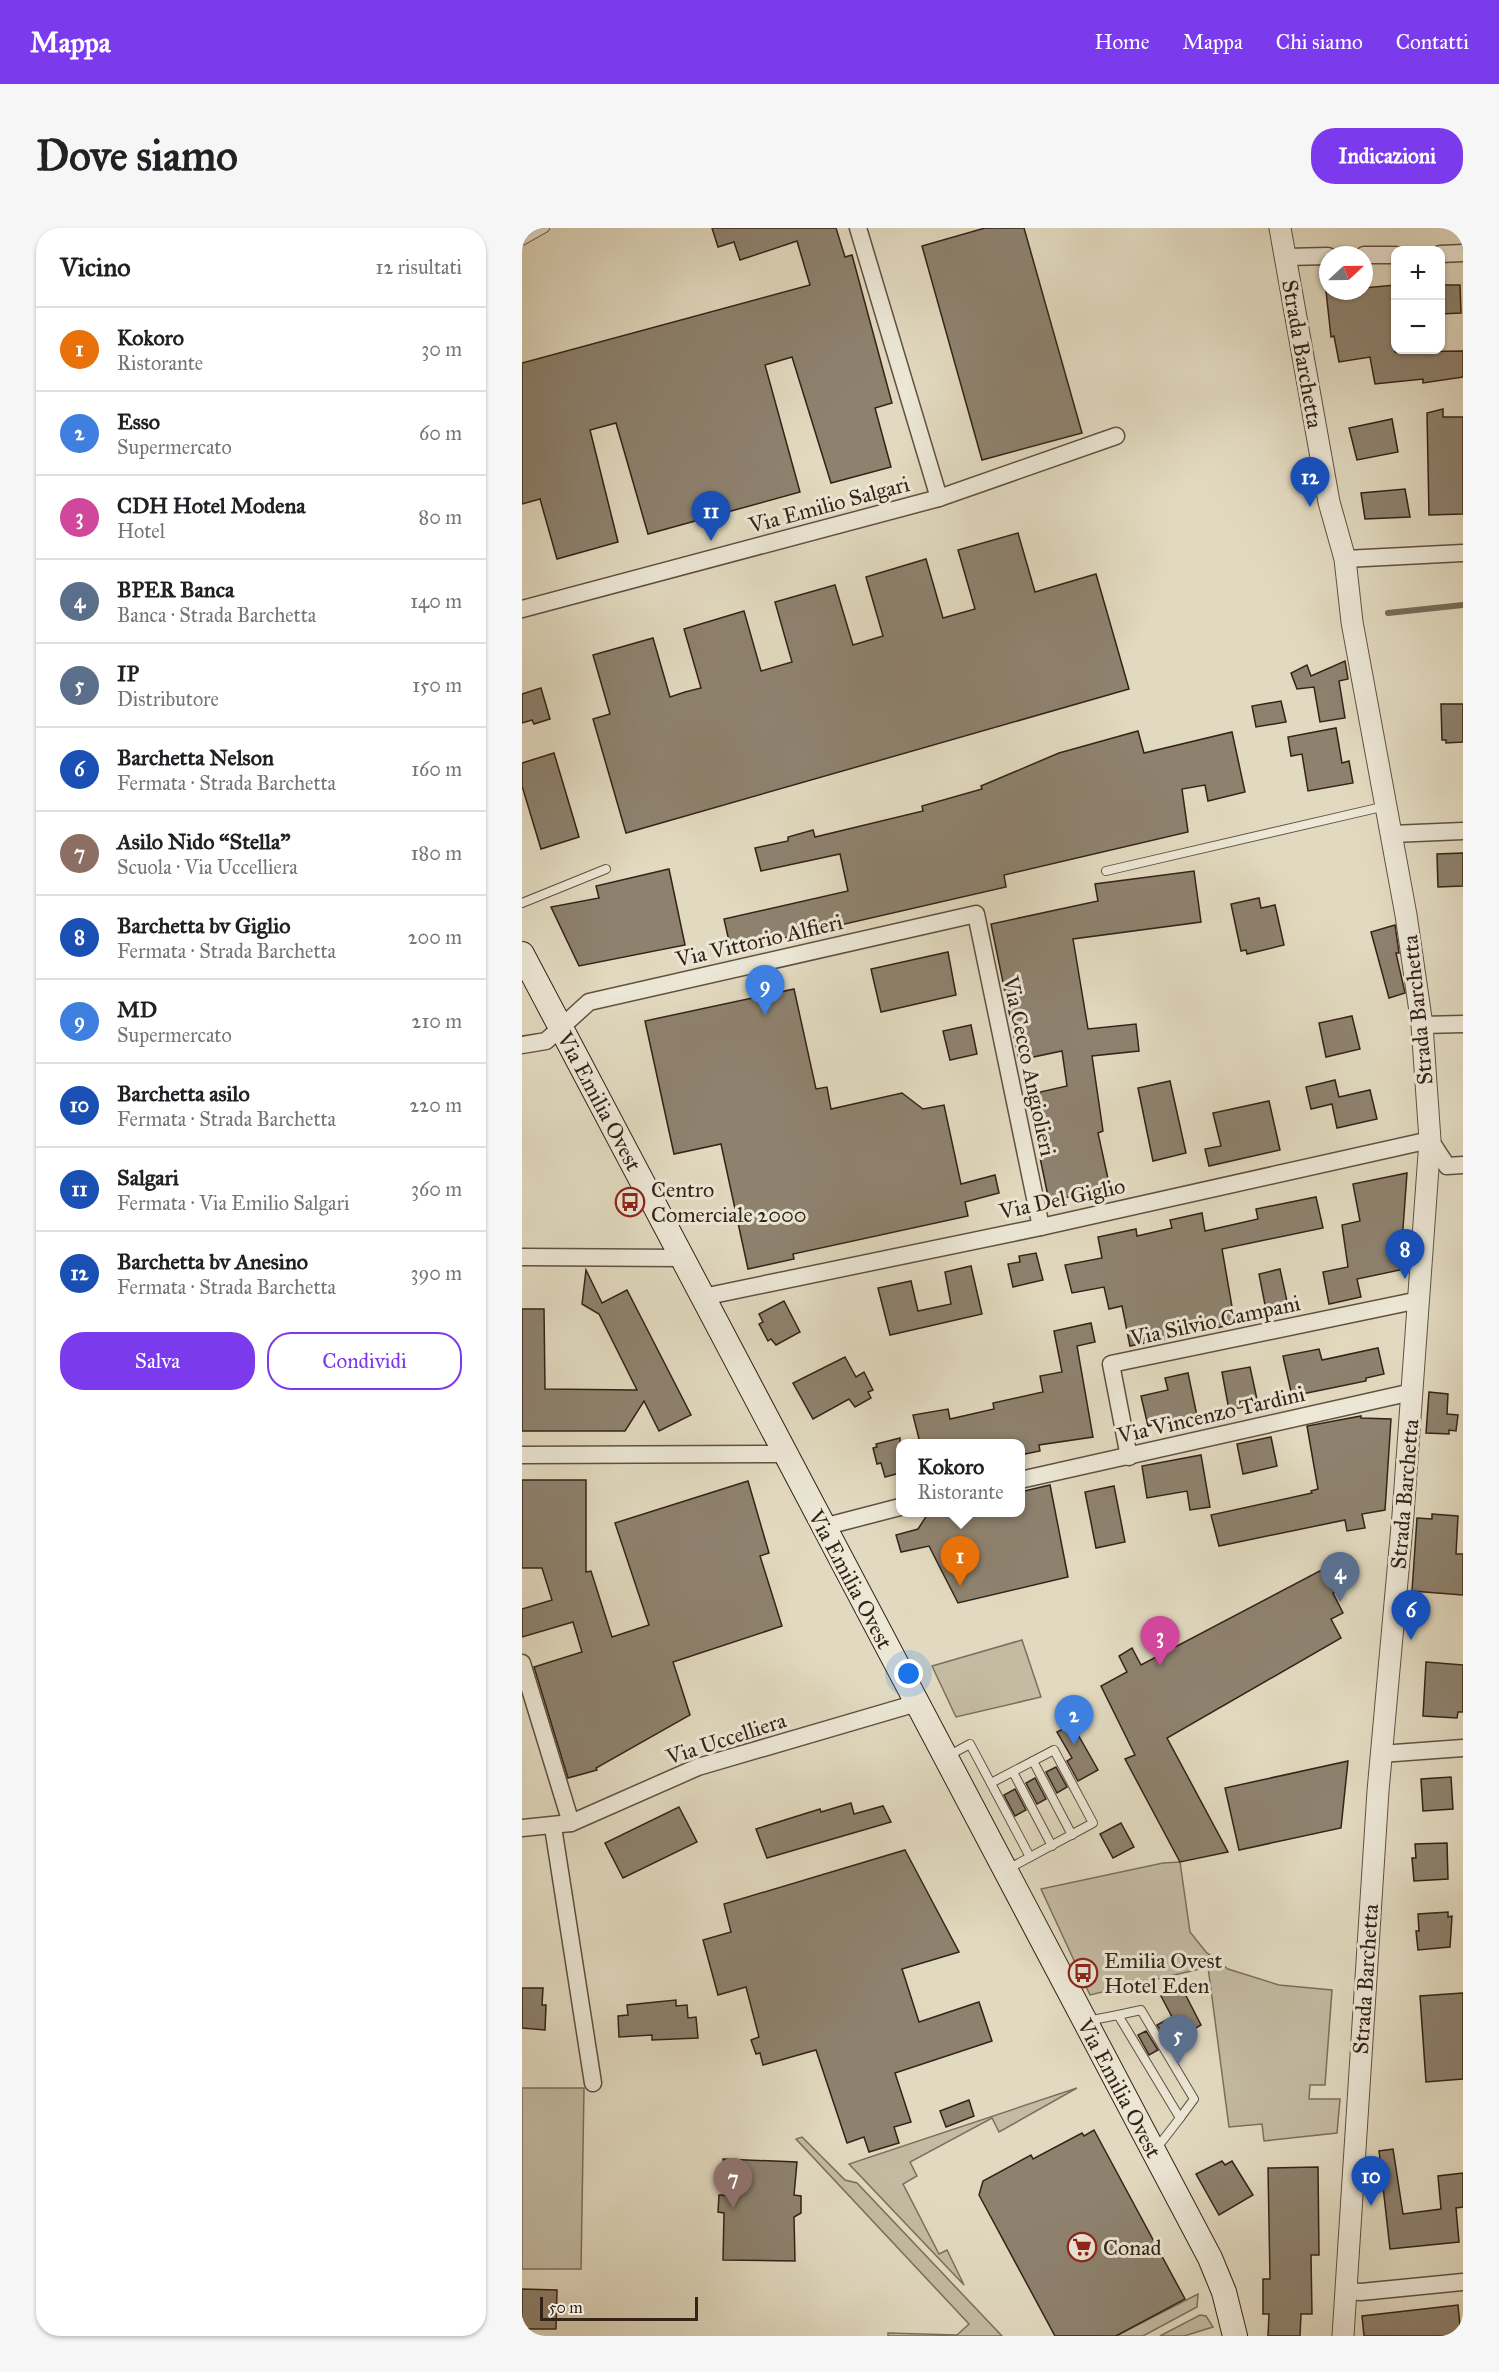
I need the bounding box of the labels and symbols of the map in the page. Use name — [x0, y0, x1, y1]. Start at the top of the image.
north arrow — [1319, 246, 1373, 300]
street label: Strada Barchetta — [1276, 278, 1329, 431]
pin: 12 — [1290, 458, 1330, 507]
street label: Via Emilio Salgari — [745, 470, 912, 539]
pin: 11 — [692, 492, 730, 541]
street label: Via Vittorio Alfieri — [672, 908, 845, 973]
street label: Strada Barchetta — [1396, 933, 1439, 1086]
pin: 9 — [746, 966, 784, 1015]
street label: Via Cecco Angiolieri — [997, 973, 1062, 1159]
street label: Via Emilia Ovest — [551, 1026, 648, 1176]
street label: Via Del Giglio — [996, 1172, 1128, 1225]
place label: Centro Comerciale 2000 — [651, 1176, 807, 1228]
bus stop icon: Centro Comerciale 2000 — [614, 1186, 646, 1218]
pin: 8 — [1386, 1230, 1424, 1279]
street label: Via Silvio Campani — [1127, 1289, 1303, 1352]
street label: Via Vincenzo Tardini — [1114, 1380, 1307, 1449]
street label: Strada Barchetta — [1384, 1417, 1425, 1570]
street label: Via Emilia Ovest — [802, 1504, 899, 1654]
pin: 1 — [940, 1536, 980, 1586]
pin: 4 — [1320, 1552, 1360, 1602]
pin: 6 — [1392, 1590, 1430, 1640]
pin: 3 — [1140, 1616, 1180, 1666]
your location — [894, 1659, 923, 1688]
pin: 2 — [1054, 1696, 1094, 1745]
street label: Via Uccelliera — [662, 1706, 790, 1771]
street label: Strada Barchetta — [1347, 1902, 1384, 2055]
place label: Emilia Ovest Hotel Eden — [1104, 1947, 1223, 1999]
bus stop icon: Emilia Ovest Hotel Eden — [1067, 1957, 1099, 1989]
street label: Via Emilia Ovest — [1071, 2013, 1168, 2163]
pin: 5 — [1158, 2016, 1198, 2065]
pin: 10 — [1352, 2156, 1390, 2206]
pin: 7 — [714, 2158, 752, 2208]
supermarket icon: Conad — [1066, 2231, 1098, 2263]
place label: Conad — [1103, 2234, 1162, 2261]
scale bar — [540, 2294, 698, 2322]

